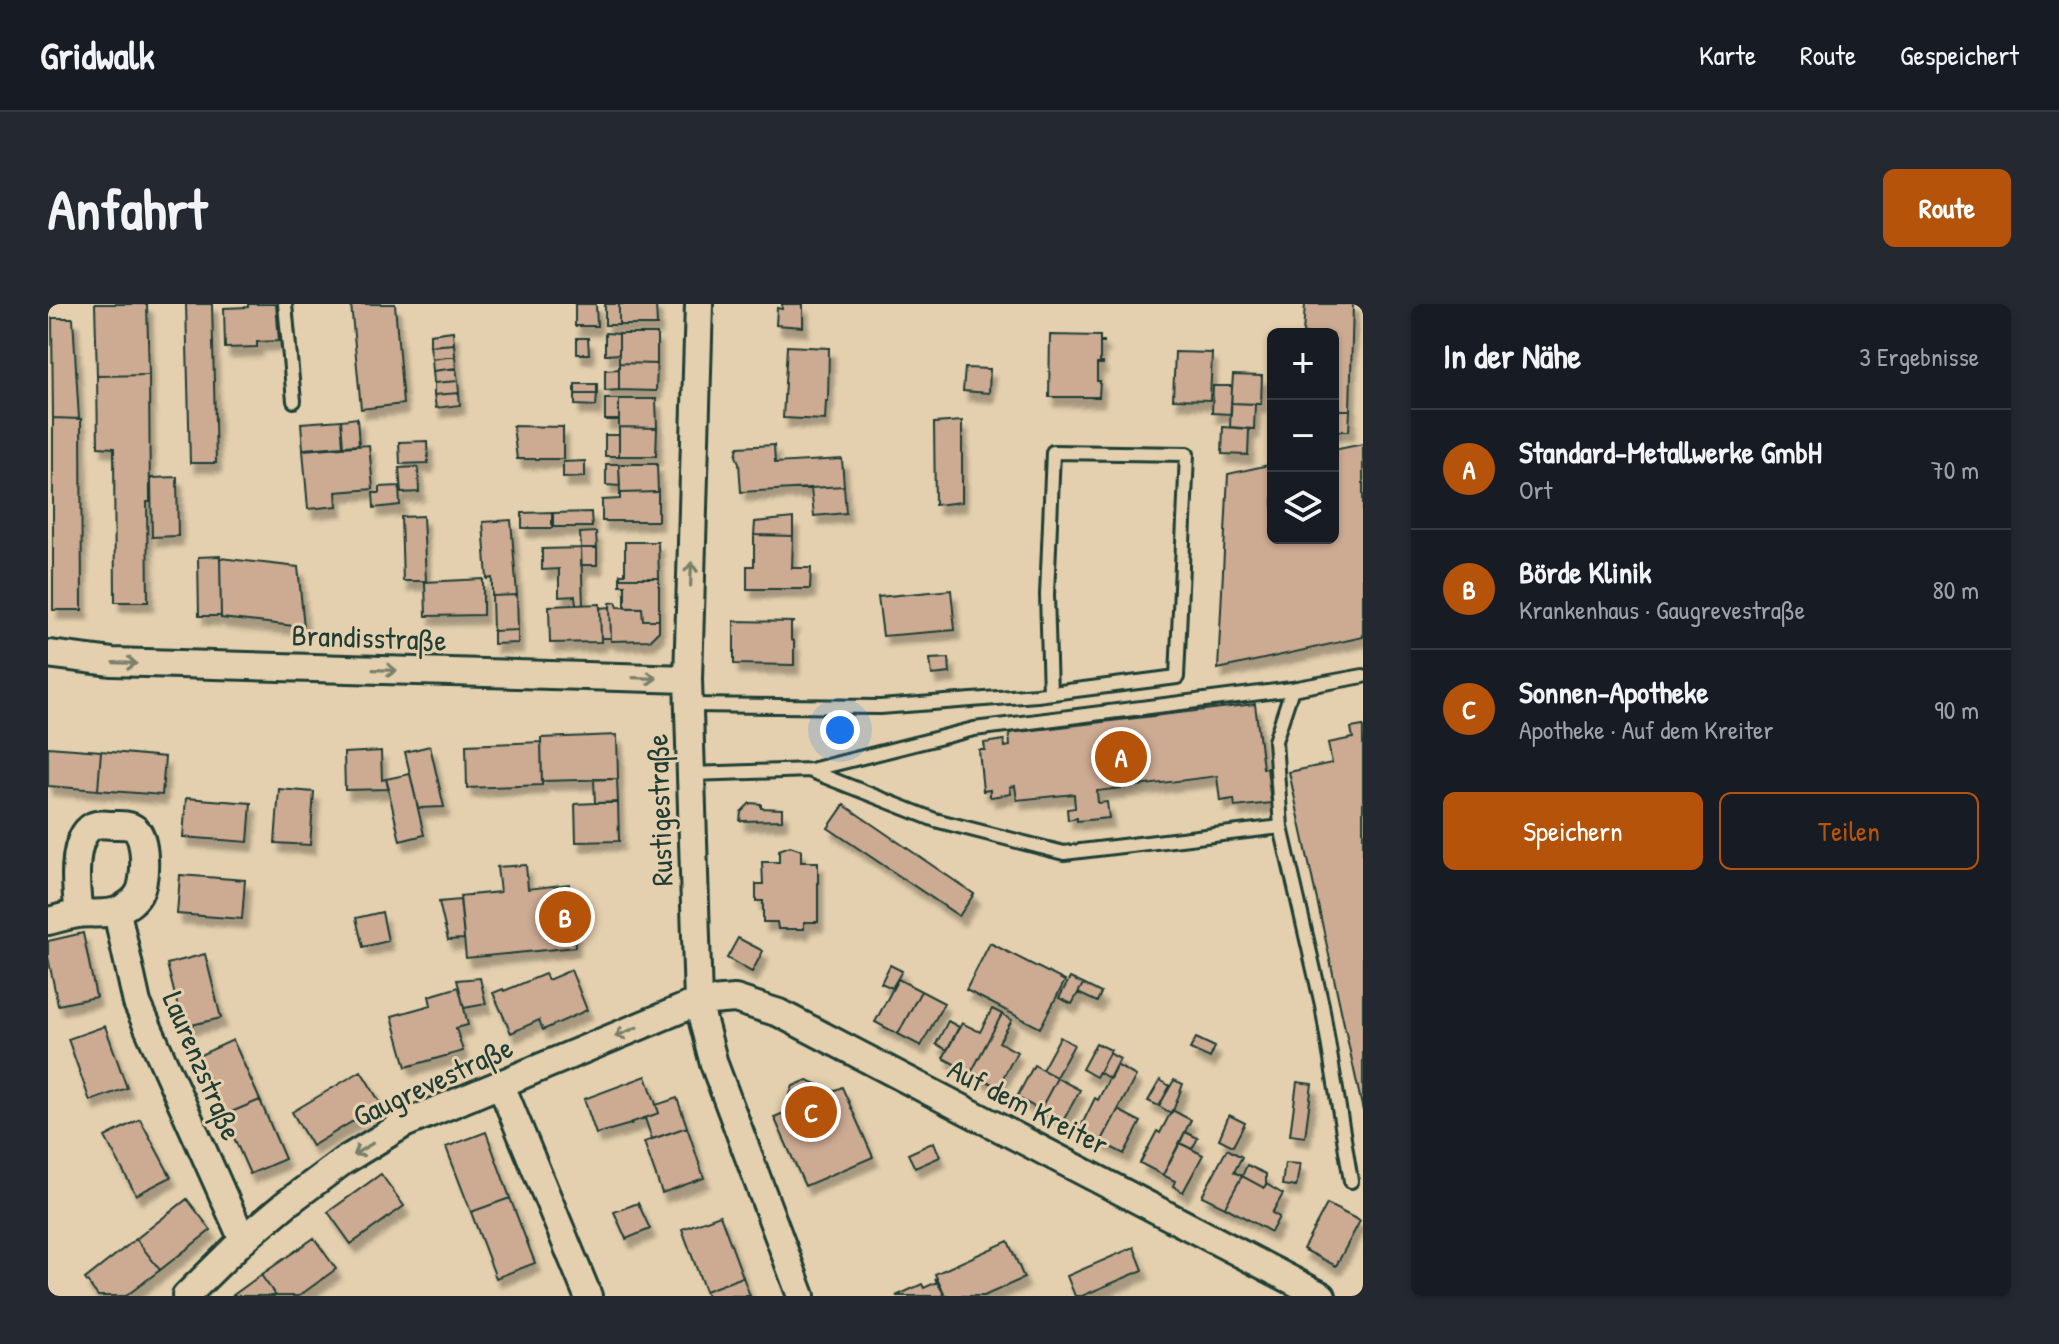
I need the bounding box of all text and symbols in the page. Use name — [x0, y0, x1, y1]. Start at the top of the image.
text: Gridwalk — [40, 29, 155, 81]
text: Karte — [1699, 36, 1756, 74]
text: Route — [1800, 36, 1856, 74]
text: Gespeichert — [1900, 36, 2019, 74]
button: Route — [1883, 169, 2011, 247]
text: Anfahrt — [48, 171, 207, 246]
map controls — [1267, 328, 1339, 544]
button: + — [1267, 328, 1339, 400]
text: In der Nähe — [1443, 333, 1581, 379]
text: 3 Ergebnisse — [1859, 339, 1979, 374]
button: − — [1267, 400, 1339, 472]
text: Standard-Metallwerke GmbH — [1519, 432, 1822, 472]
text: A — [1463, 452, 1475, 487]
text: 70 m — [1931, 452, 1979, 487]
button: layers — [1267, 472, 1339, 544]
text: Ort — [1519, 472, 1552, 507]
text: Börde Klinik — [1519, 552, 1652, 592]
one-way arrow — [684, 561, 699, 588]
text: B — [1462, 572, 1476, 607]
text: 80 m — [1932, 572, 1979, 607]
text: Krankenhaus · Gaugrevestraße — [1519, 592, 1805, 627]
street label: Brandisstraße — [291, 614, 447, 660]
one-way arrow — [111, 655, 138, 670]
one-way arrow — [371, 663, 398, 678]
one-way arrow — [631, 671, 658, 686]
text: Sonnen-Apotheke — [1519, 672, 1708, 712]
text: C — [1462, 692, 1476, 727]
text: 90 m — [1934, 692, 1979, 727]
your location — [820, 710, 860, 750]
text: Apotheke · Auf dem Kreiter — [1519, 712, 1773, 747]
pin: A — [1095, 727, 1147, 787]
street label: Rustigestraße — [636, 733, 682, 887]
button: Speichern — [1443, 792, 1703, 870]
button: Teilen — [1719, 792, 1979, 870]
pin: B — [539, 887, 591, 947]
street label: Laurenzstraße — [154, 985, 252, 1146]
one-way arrow — [614, 1026, 639, 1041]
street label: Gaugrevestraße — [346, 1027, 519, 1136]
street label: Auf dem Kreiter — [941, 1049, 1116, 1164]
pin: C — [785, 1082, 837, 1142]
one-way arrow — [352, 1141, 375, 1157]

